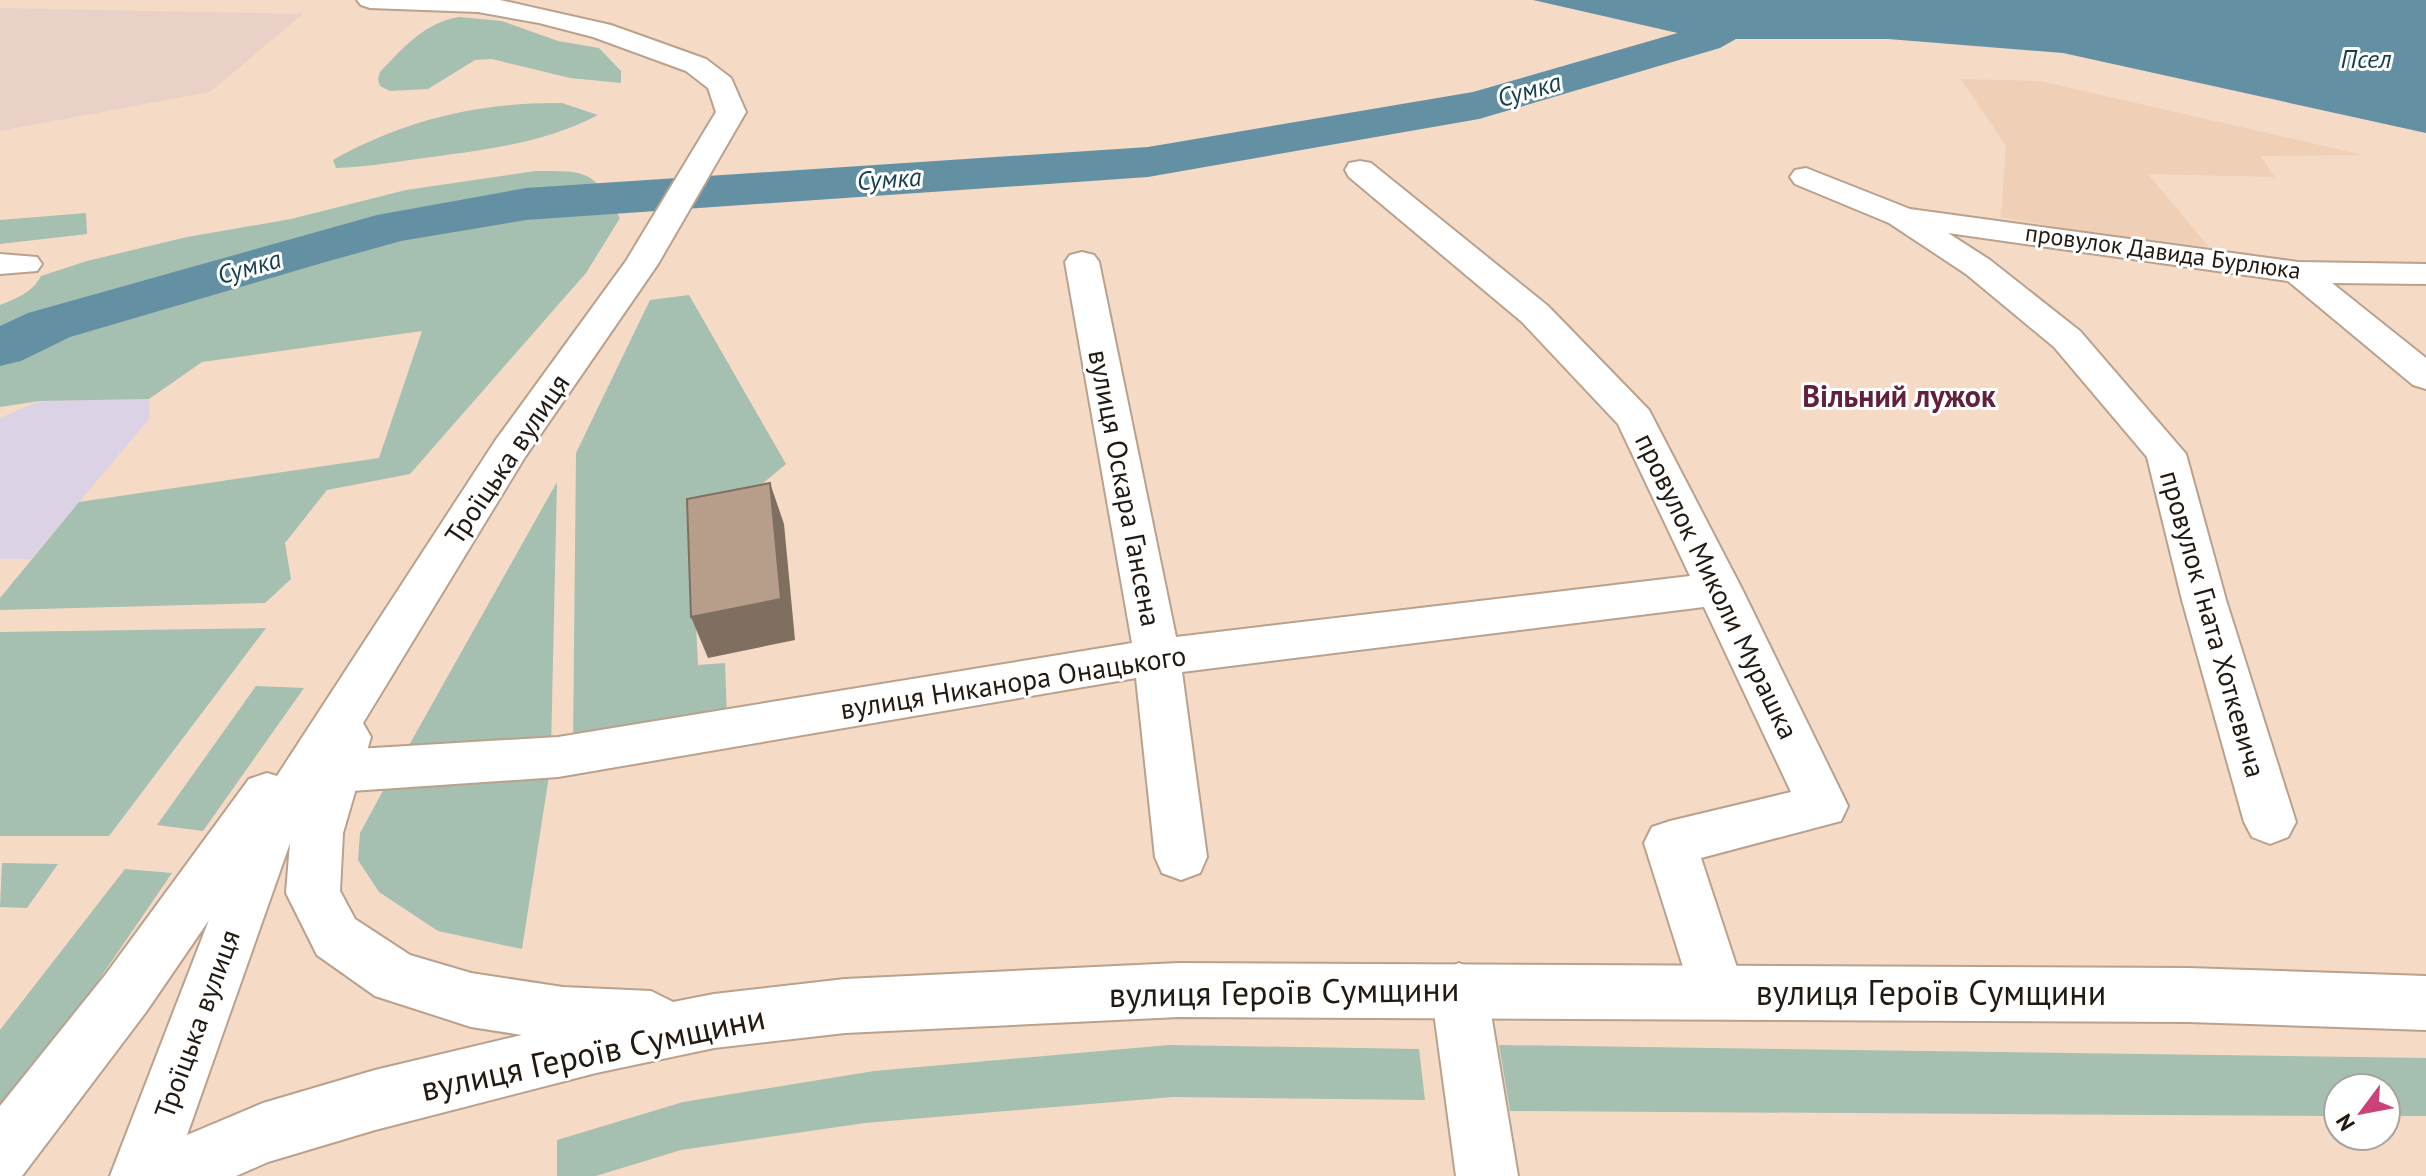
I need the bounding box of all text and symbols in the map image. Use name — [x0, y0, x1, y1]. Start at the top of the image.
water label: Псел — [2341, 42, 2392, 75]
water label: Сумка — [1493, 65, 1565, 114]
water label: Сумка — [856, 160, 923, 197]
street label: провулок Давида Бурлюка — [2023, 217, 2303, 286]
water label: Сумка — [213, 242, 285, 291]
street label: вулиця Оскара Гансена — [1081, 346, 1170, 629]
street label: Троїцька вулиця — [436, 366, 577, 551]
district label: Вільний лужок — [1802, 376, 1996, 415]
street label: провулок Миколи Мурашка — [1627, 427, 1808, 745]
street label: провулок Гната Хоткевича — [2152, 466, 2275, 782]
street label: вулиця Никанора Онацького — [837, 636, 1188, 727]
street label: Троїцька вулиця — [145, 924, 248, 1123]
street label: вулиця Героїв Сумщини — [1108, 966, 1460, 1016]
street label: вулиця Героїв Сумщини — [1756, 970, 2106, 1014]
street label: вулиця Героїв Сумщини — [417, 994, 769, 1110]
north arrow — [2322, 1072, 2402, 1152]
text: N — [2329, 1109, 2361, 1136]

